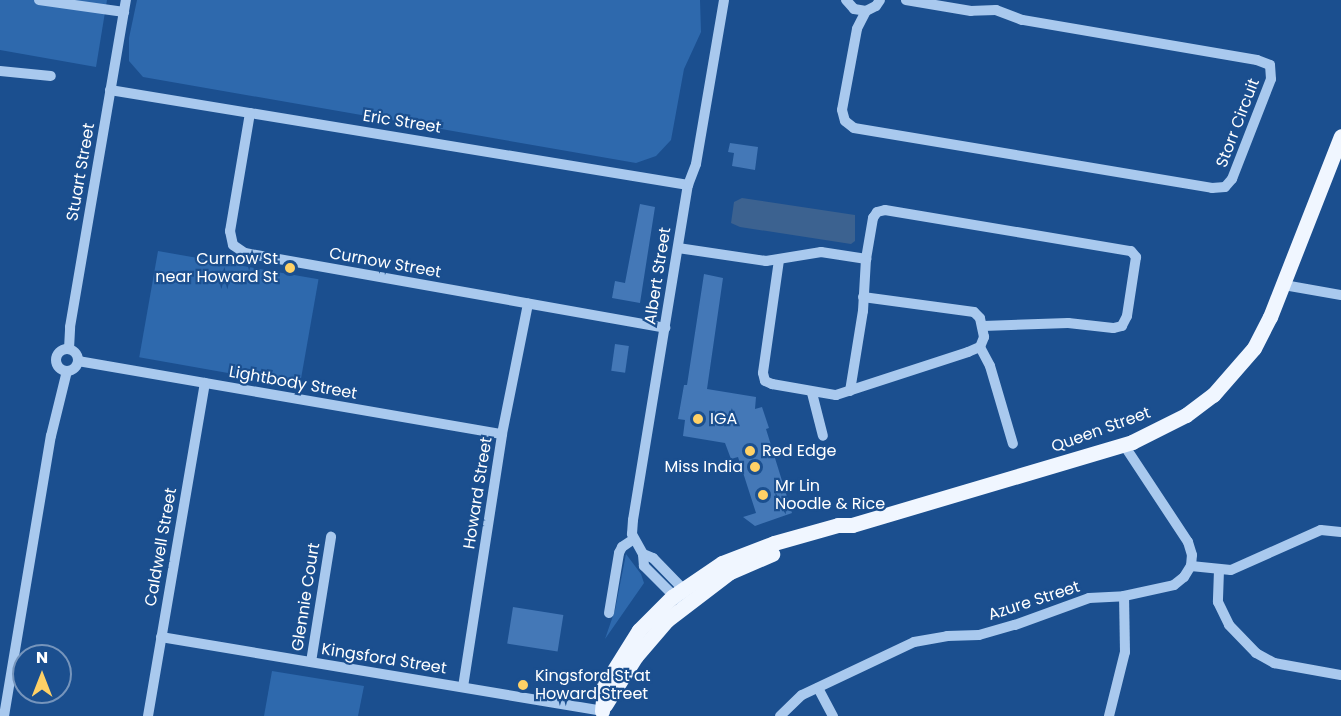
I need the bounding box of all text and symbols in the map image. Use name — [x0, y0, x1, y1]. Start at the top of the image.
street label: Storr Circuit — [1212, 76, 1264, 170]
street label: Eric Street — [362, 106, 442, 138]
street label: Stuart Street — [63, 121, 99, 223]
street label: Albert Street — [641, 226, 675, 326]
street label: Curnow Street — [328, 244, 442, 282]
place label: Curnow St near Howard St — [155, 249, 278, 287]
marker: Curnow St near Howard St — [283, 261, 297, 275]
street label: Lightbody Street — [227, 362, 359, 404]
street label: Queen Street — [1049, 403, 1153, 457]
place label: IGA — [710, 409, 737, 429]
marker: IGA — [691, 412, 705, 426]
street label: Howard Street — [460, 436, 496, 550]
place label: Red Edge — [762, 441, 836, 461]
marker: Red Edge — [743, 444, 757, 458]
place label: Miss India — [665, 457, 743, 477]
marker: Miss India — [748, 460, 762, 474]
place label: Mr Lin Noodle & Rice — [775, 476, 885, 514]
street label: Caldwell Street — [141, 486, 181, 608]
marker: Mr Lin Noodle & Rice — [756, 488, 770, 502]
street label: Glennie Court — [288, 541, 324, 653]
street label: Azure Street — [986, 577, 1082, 625]
street label: Kingsford Street — [320, 640, 448, 678]
north arrow — [12, 644, 72, 704]
text: N — [36, 646, 48, 669]
place label: Kingsford St at Howard Street — [535, 666, 651, 704]
marker: Kingsford St at Howard Street — [516, 678, 530, 692]

